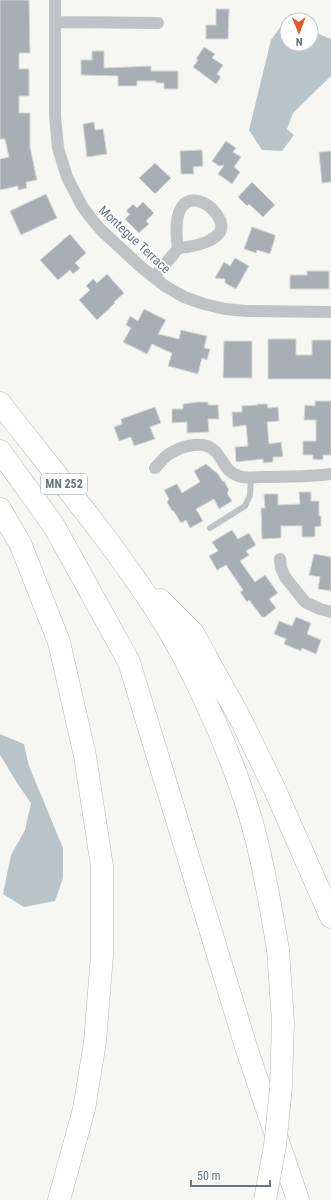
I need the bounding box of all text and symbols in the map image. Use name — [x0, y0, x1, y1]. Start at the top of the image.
north arrow — [279, 12, 319, 52]
text: N — [295, 35, 303, 48]
street label: Montegue Terrace — [96, 202, 174, 276]
road number: MN 252 — [41, 474, 87, 494]
scale bar — [191, 1162, 270, 1188]
text: 50 m — [197, 1169, 221, 1183]

